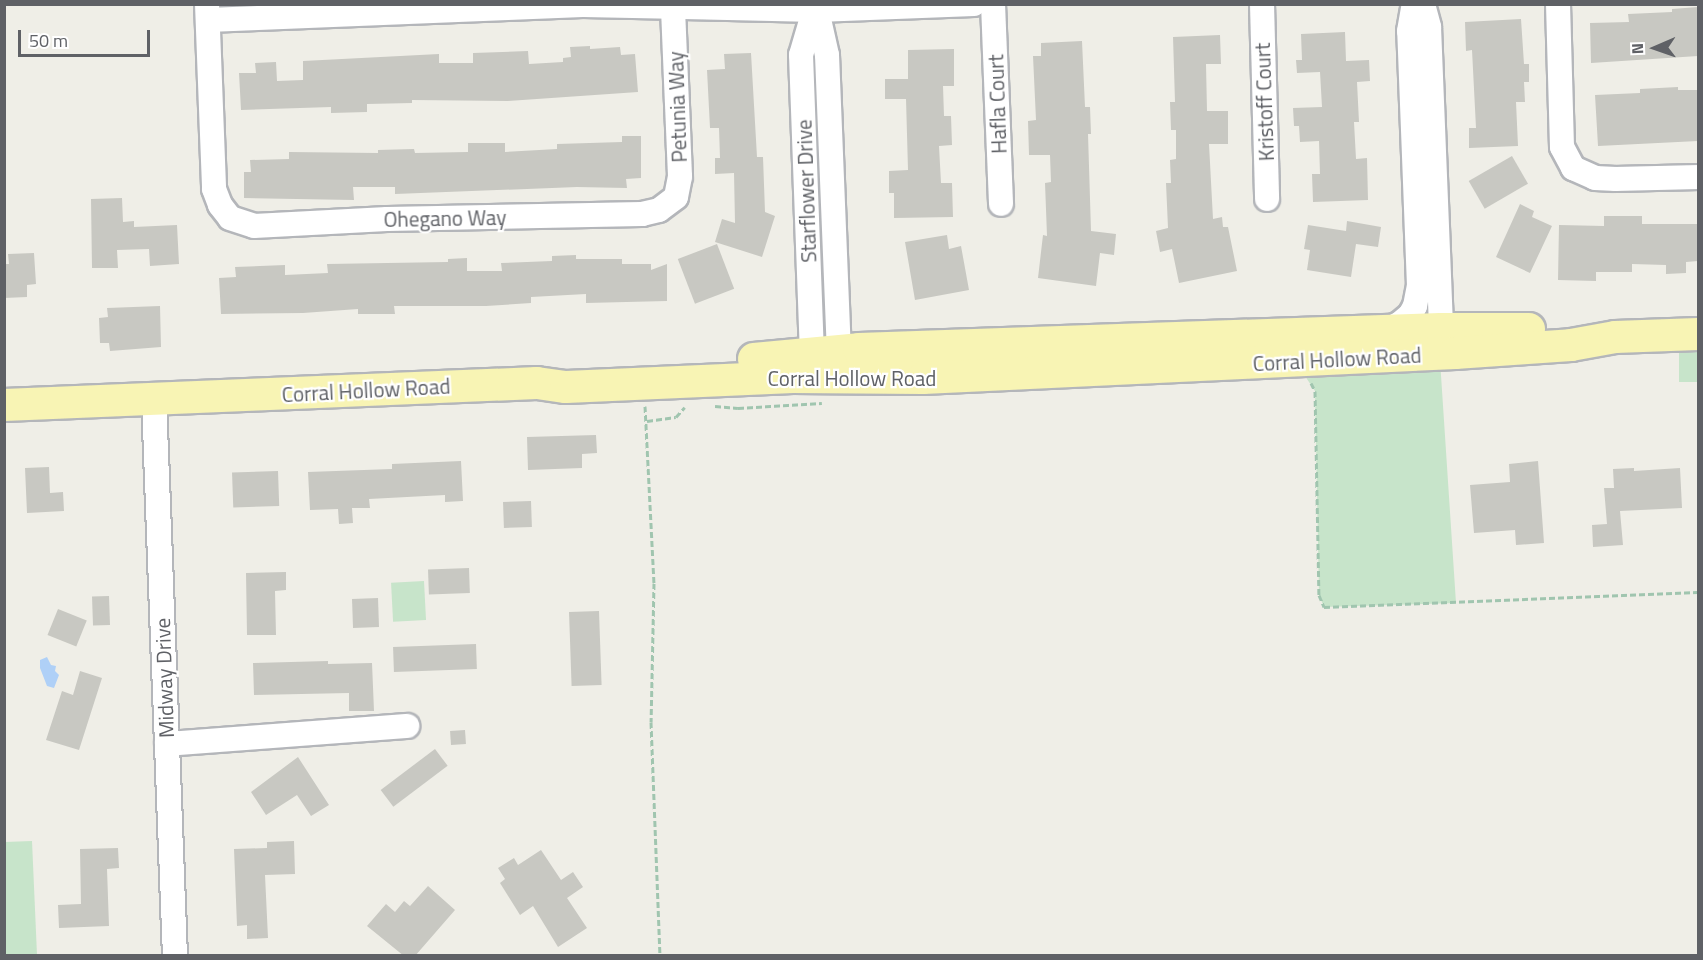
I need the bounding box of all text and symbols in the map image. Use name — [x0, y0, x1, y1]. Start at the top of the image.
scale bar — [21, 18, 153, 56]
north arrow — [1625, 18, 1685, 78]
text: 50 m — [29, 27, 68, 54]
street label: Kristoff Court — [1249, 42, 1279, 162]
text: N — [1625, 43, 1649, 55]
street label: Petunia Way — [662, 51, 692, 163]
street label: Hafla Court — [983, 54, 1011, 154]
street label: Starflower Drive — [791, 119, 821, 263]
street label: Ohegano Way — [383, 204, 507, 232]
street label: Corral Hollow Road — [1252, 342, 1422, 376]
street label: Corral Hollow Road — [768, 365, 936, 391]
street label: Corral Hollow Road — [281, 373, 451, 407]
street label: Midway Drive — [149, 617, 179, 739]

